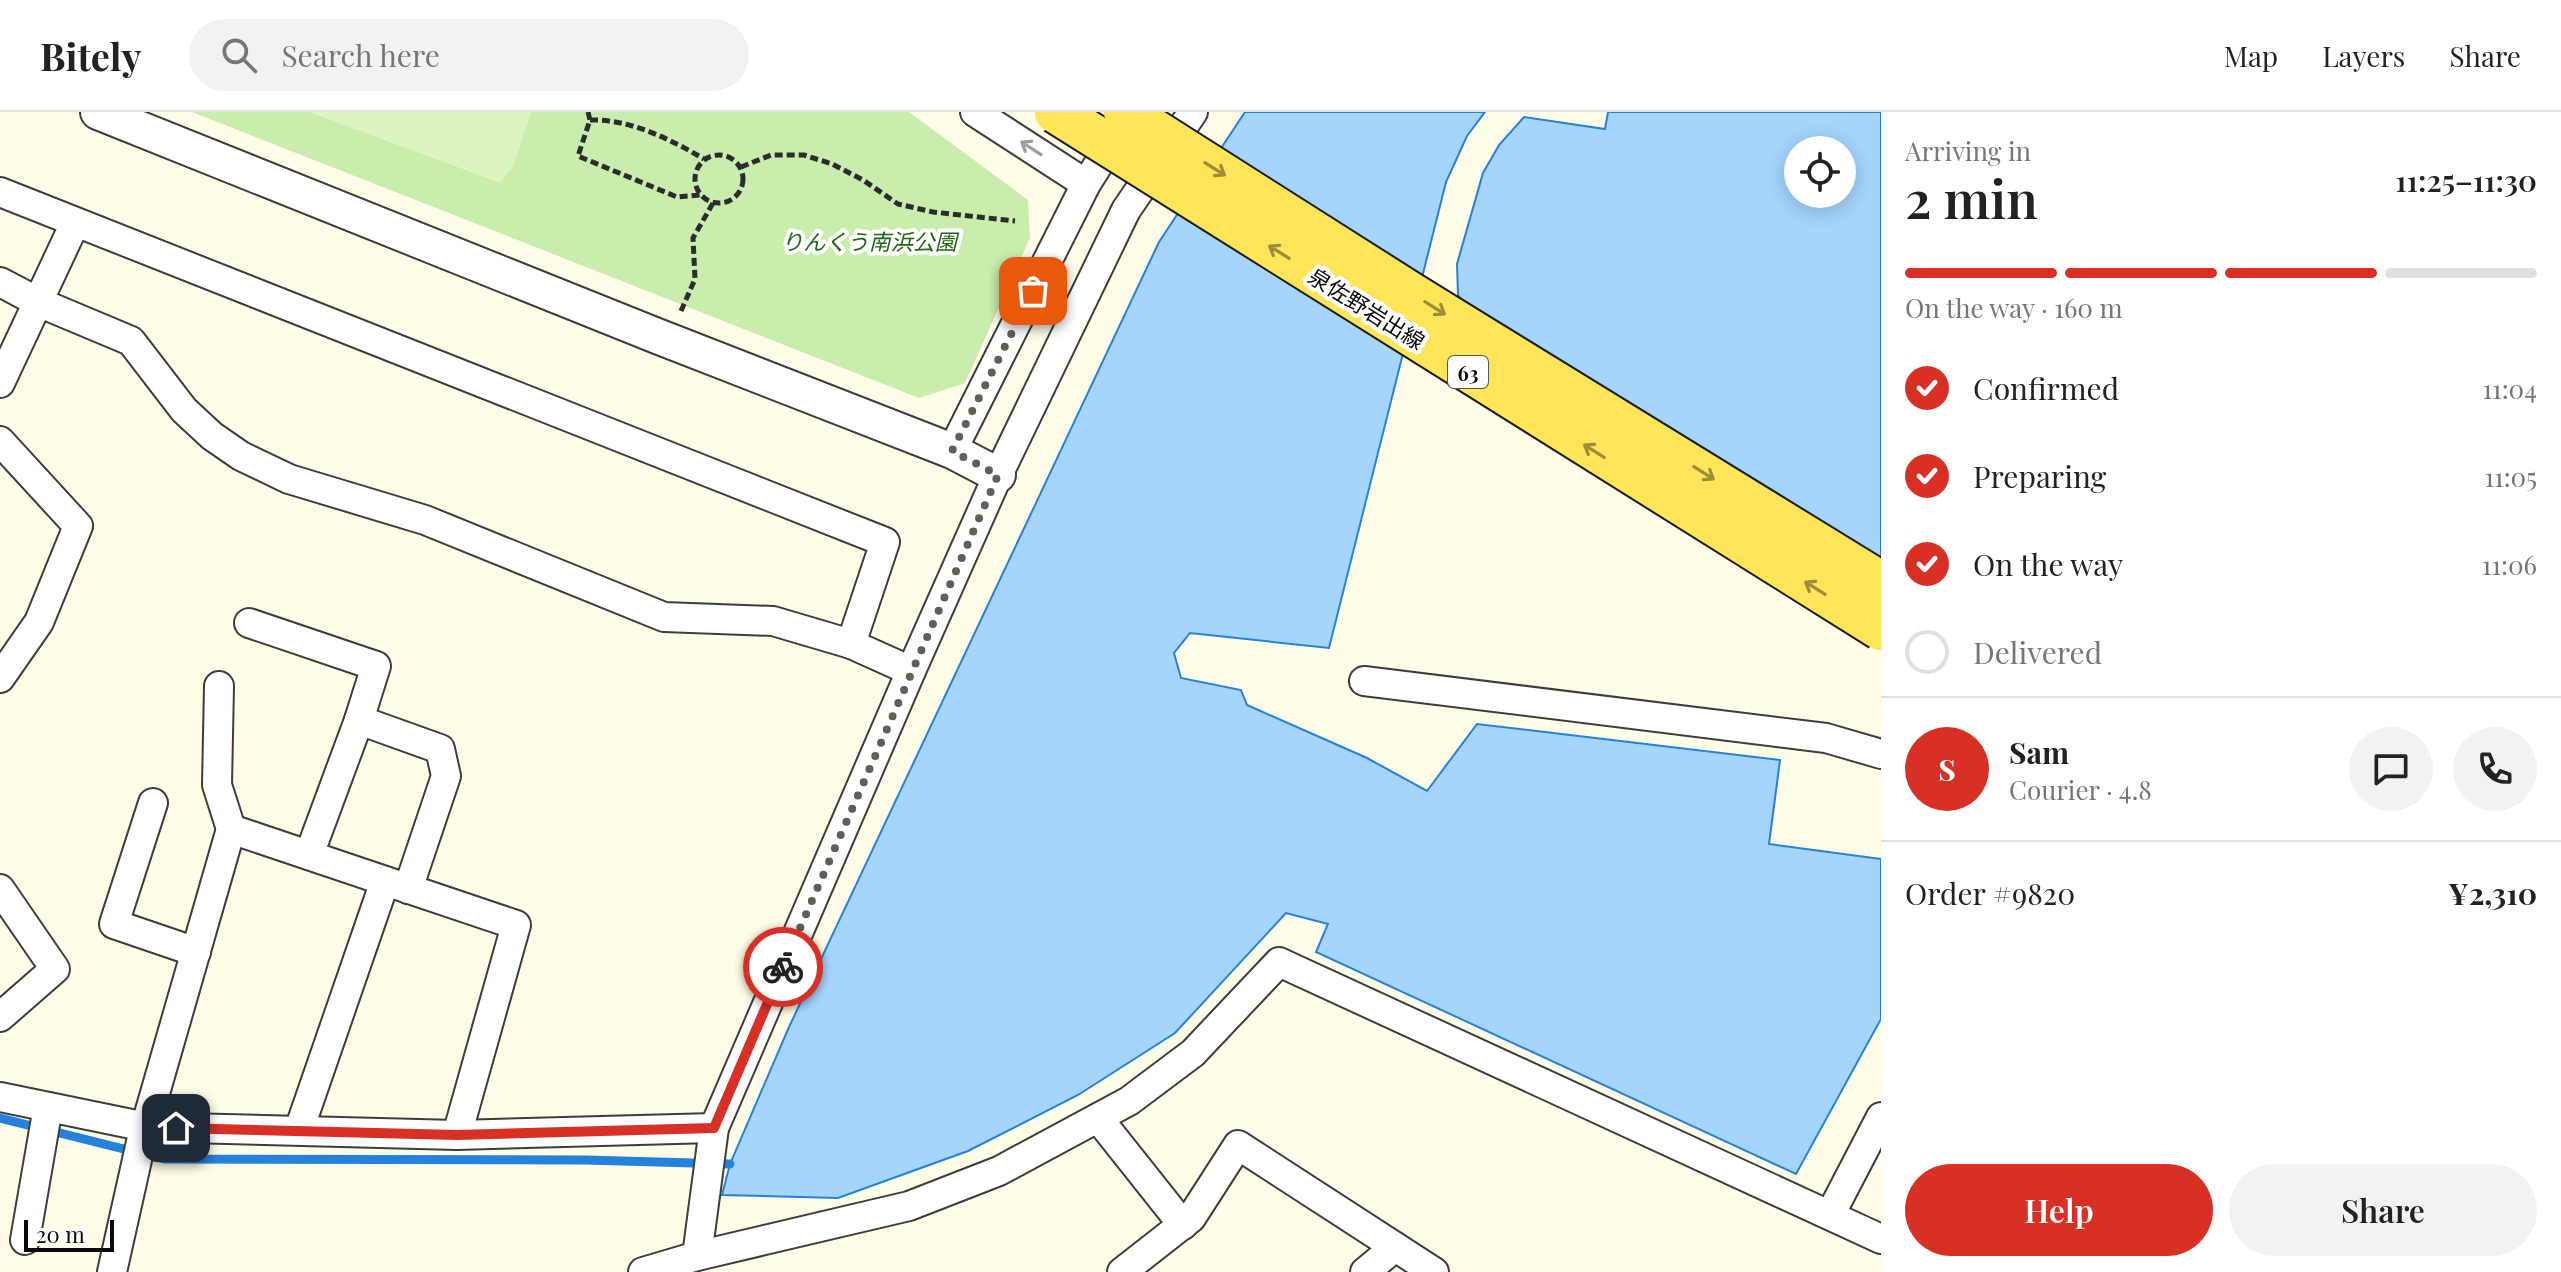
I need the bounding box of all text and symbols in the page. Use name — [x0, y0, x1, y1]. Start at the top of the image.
search box — [189, 19, 749, 91]
text: Bitely — [40, 30, 141, 81]
icon: search — [217, 33, 261, 77]
text: Search here — [281, 35, 440, 75]
text: Map — [2224, 37, 2278, 74]
text: Layers — [2322, 37, 2405, 74]
text: Share — [2449, 37, 2521, 74]
text: Arriving in — [1905, 133, 2031, 168]
map controls — [1784, 136, 1856, 208]
button: locate — [1784, 136, 1856, 208]
one-way arrow — [1020, 140, 1043, 156]
text: 11:25–11:30 — [2395, 160, 2537, 200]
one-way arrow — [1203, 161, 1226, 177]
text: 2 min — [1905, 163, 2038, 232]
park label: りんくう南浜公園 — [781, 226, 960, 256]
one-way arrow — [1268, 244, 1291, 260]
pin — [999, 257, 1067, 325]
street label: 泉佐野岩出線 — [1303, 260, 1431, 356]
icon: bag — [1011, 269, 1055, 313]
text: On the way · 160 m — [1905, 290, 2123, 325]
one-way arrow — [1423, 300, 1446, 316]
road number: 63 — [1448, 356, 1488, 388]
icon: check — [1905, 366, 1949, 410]
text: Confirmed — [1973, 368, 2119, 408]
text: 11:04 — [2482, 371, 2537, 406]
one-way arrow — [1583, 442, 1606, 458]
icon: check — [1905, 454, 1949, 498]
text: Preparing — [1973, 456, 2106, 496]
text: 11:05 — [2484, 459, 2537, 494]
one-way arrow — [1692, 466, 1715, 482]
icon: check — [1905, 542, 1949, 586]
text: On the way — [1973, 544, 2123, 584]
text: 11:06 — [2482, 547, 2537, 582]
one-way arrow — [1804, 580, 1827, 596]
text: Delivered — [1973, 632, 2102, 672]
button: chat — [2349, 727, 2433, 811]
button: phone — [2453, 727, 2537, 811]
text: Sam — [2009, 732, 2069, 772]
text: S — [1938, 749, 1956, 789]
text: Courier · 4.8 — [2009, 772, 2152, 807]
text: Order #9820 — [1905, 873, 2075, 913]
text: ¥2,310 — [2448, 873, 2537, 913]
courier — [743, 927, 823, 1007]
icon: bike — [761, 945, 805, 989]
pin — [142, 1094, 210, 1162]
icon: home — [154, 1106, 198, 1150]
button: Help — [1905, 1164, 2213, 1256]
button: Share — [2229, 1164, 2537, 1256]
scale bar — [24, 1216, 114, 1252]
text: 20 m — [36, 1219, 85, 1249]

